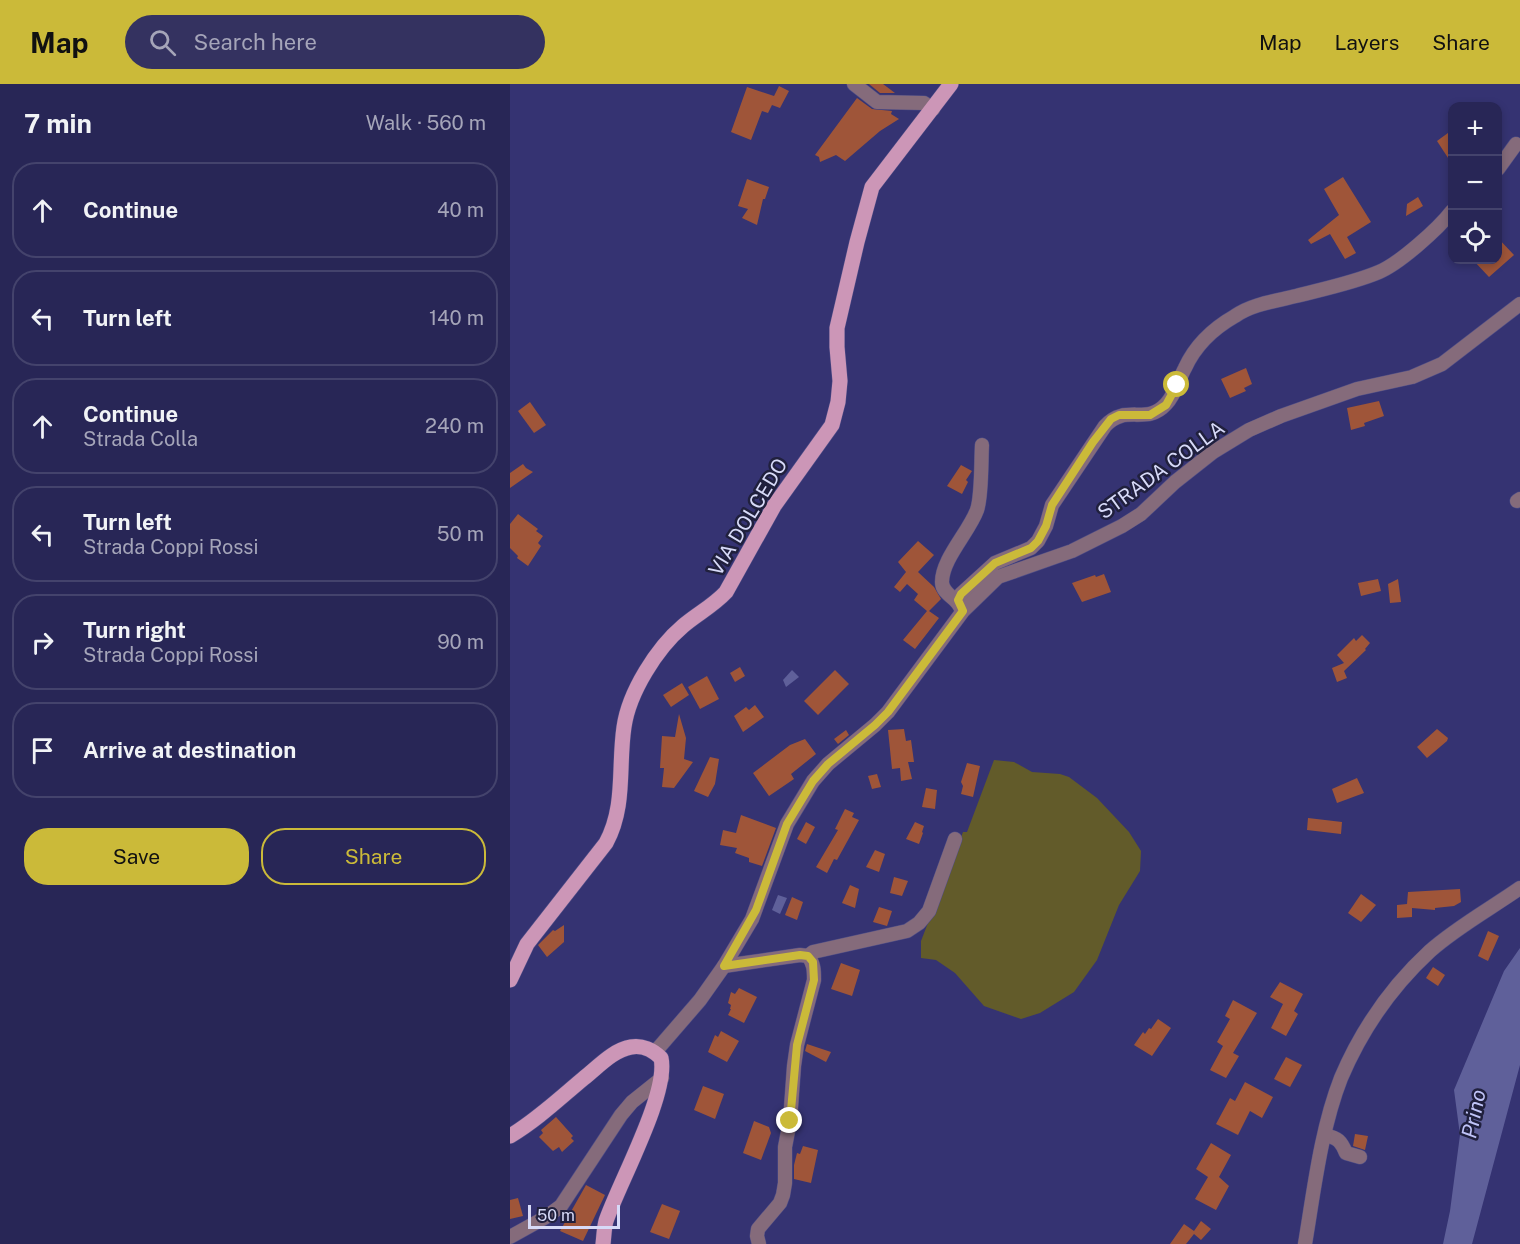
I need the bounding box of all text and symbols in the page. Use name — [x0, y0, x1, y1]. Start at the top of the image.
search box — [125, 15, 545, 69]
text: Map — [30, 26, 89, 59]
icon: search — [146, 26, 179, 59]
text: Search here — [194, 29, 317, 55]
text: Map — [1259, 30, 1302, 55]
text: Layers — [1335, 30, 1399, 55]
text: Share — [1432, 30, 1490, 55]
map controls — [1448, 102, 1502, 264]
button: + — [1448, 102, 1502, 156]
text: 7 min — [24, 108, 92, 139]
text: Walk · 560 m — [366, 111, 486, 135]
button: − — [1448, 156, 1502, 210]
icon: ahead — [26, 194, 59, 227]
text: Continue — [83, 197, 178, 223]
text: 40 m — [437, 198, 484, 222]
button: locate — [1448, 210, 1502, 264]
icon: left — [26, 302, 59, 335]
text: Turn left — [83, 305, 172, 331]
text: 140 m — [429, 306, 484, 330]
route start — [1163, 371, 1189, 397]
text: Continue — [83, 401, 178, 427]
icon: ahead — [26, 410, 59, 443]
text: 240 m — [425, 414, 484, 438]
street label: STRADA COLLA — [1093, 416, 1229, 524]
text: Strada Colla — [83, 427, 198, 451]
street label: VIA DOLCEDO — [704, 454, 792, 580]
text: Turn left — [83, 509, 172, 535]
icon: left — [26, 518, 59, 551]
text: 50 m — [437, 522, 484, 546]
text: Strada Coppi Rossi — [83, 535, 258, 559]
text: Turn right — [83, 617, 186, 643]
icon: right — [26, 626, 59, 659]
text: 90 m — [437, 630, 484, 654]
text: Strada Coppi Rossi — [83, 643, 258, 667]
icon: arrive — [26, 734, 59, 767]
text: Arrive at destination — [83, 737, 296, 763]
button: Save — [24, 828, 249, 885]
button: Share — [261, 828, 486, 885]
water label: Prino — [1456, 1087, 1491, 1141]
route end — [776, 1107, 802, 1133]
scale bar — [528, 1202, 620, 1230]
text: 50 m — [537, 1206, 575, 1225]

